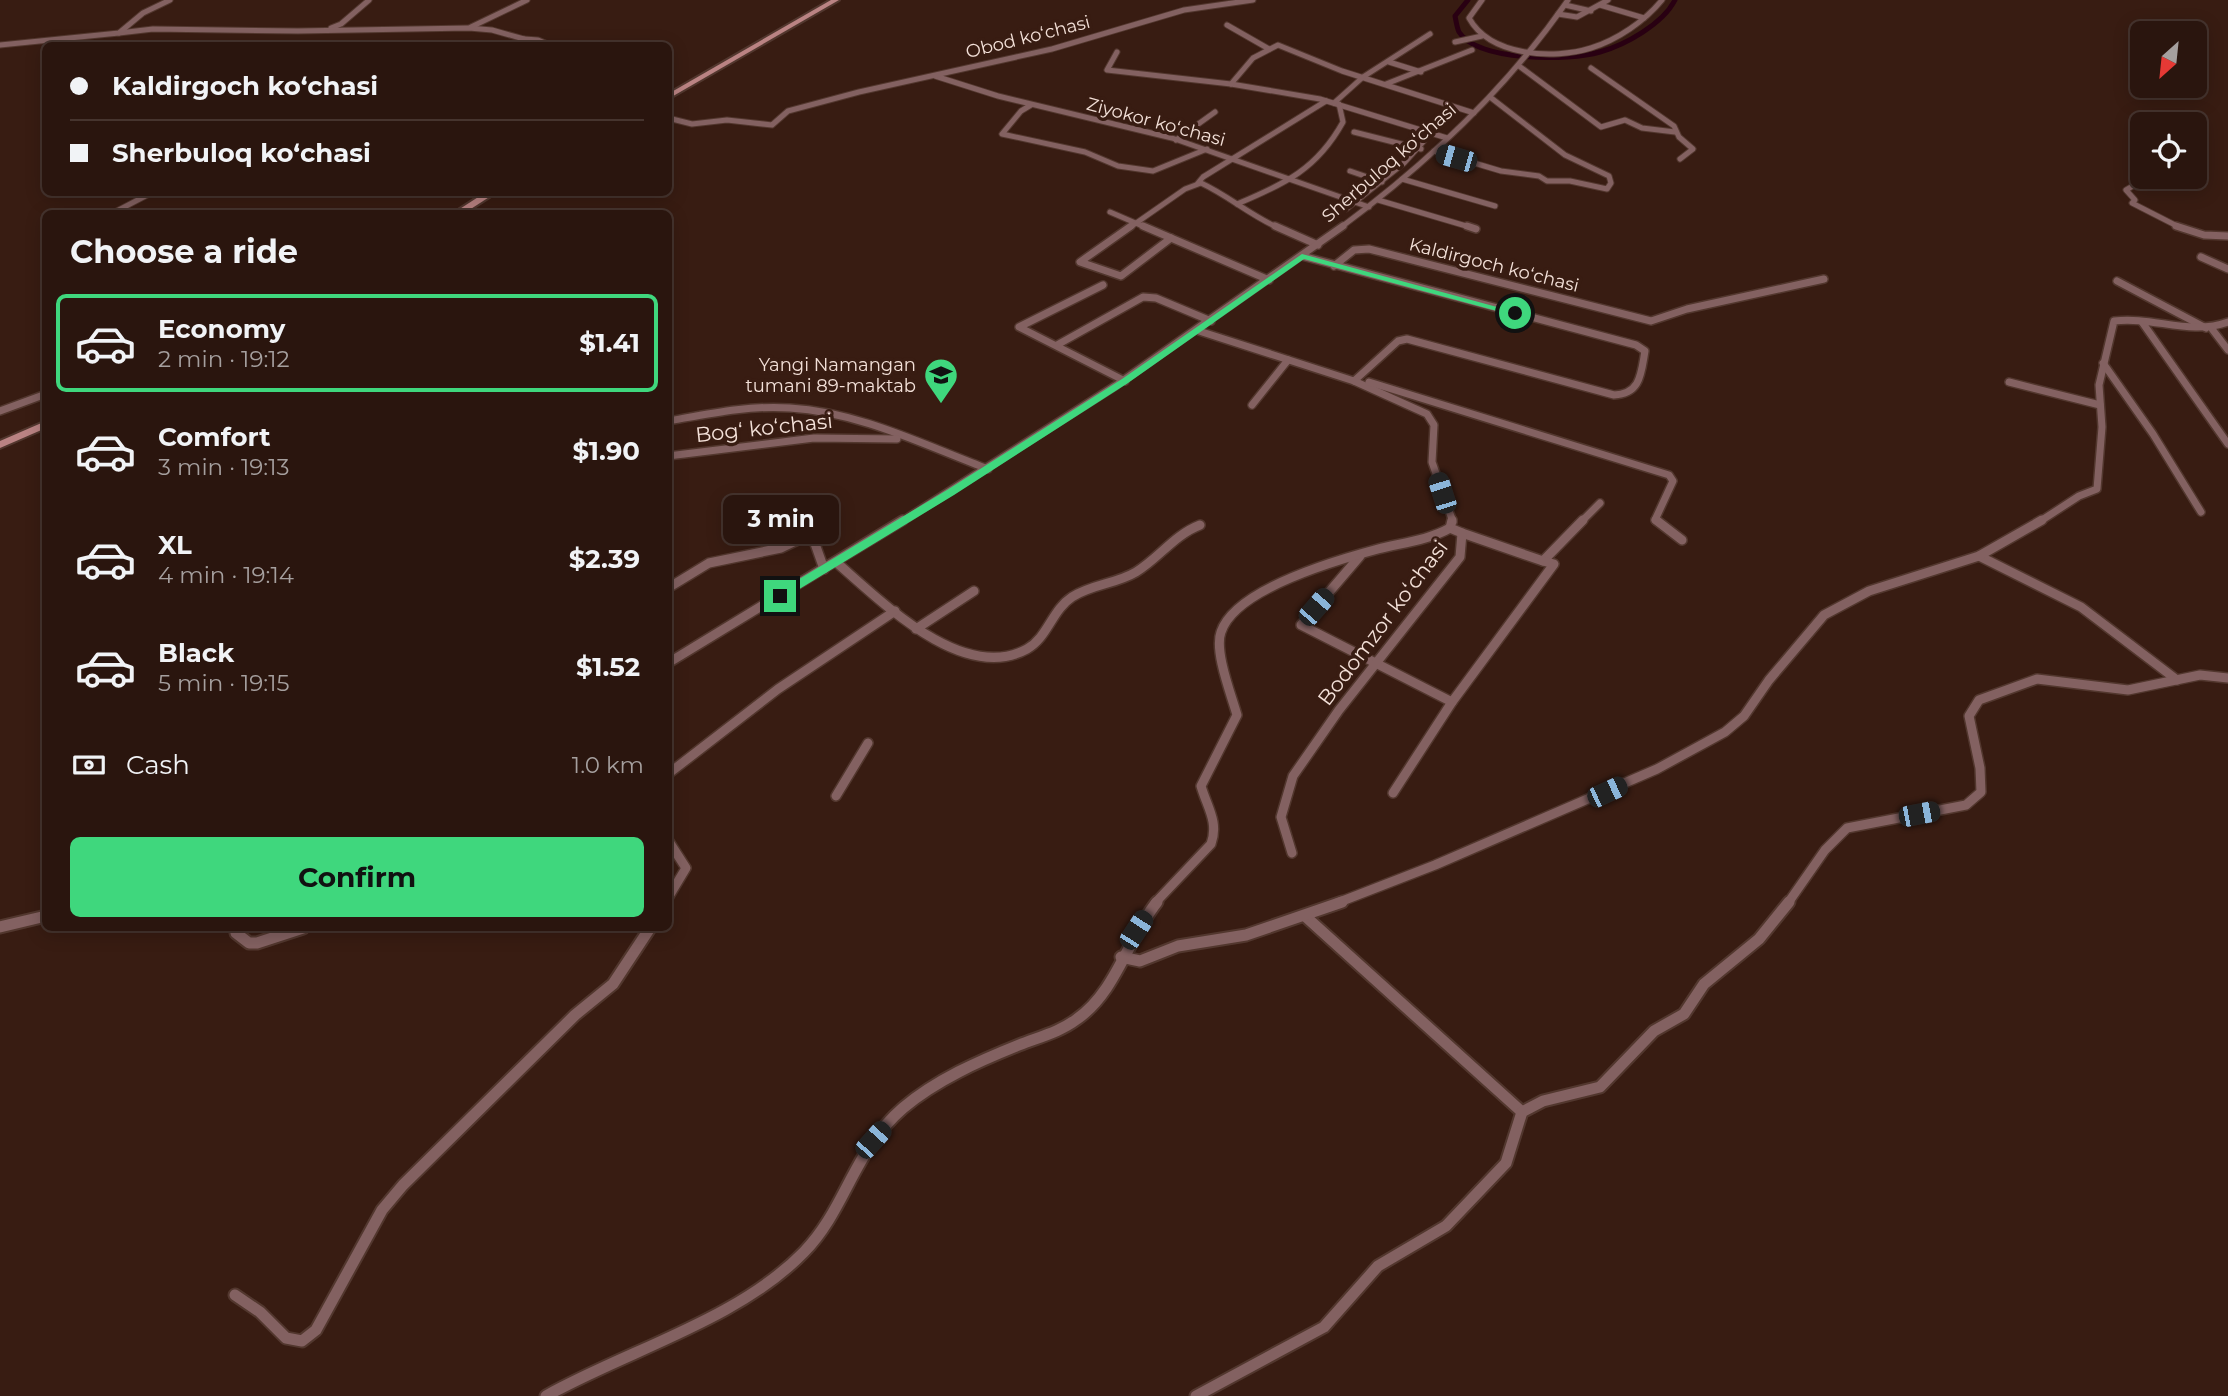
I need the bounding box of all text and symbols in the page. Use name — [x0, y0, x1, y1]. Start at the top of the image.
street label: Obod koʻchasi — [963, 11, 1093, 63]
north arrow — [2130, 21, 2207, 98]
map controls — [2130, 21, 2207, 189]
text: Kaldirgoch koʻchasi — [112, 70, 378, 102]
street label: Ziyokor koʻchasi — [1084, 93, 1228, 151]
street label: Sherbuloq koʻchasi — [1317, 99, 1461, 227]
button: locate — [2130, 112, 2207, 189]
text: Sherbuloq koʻchasi — [112, 137, 371, 169]
car — [1433, 142, 1480, 174]
text: Choose a ride — [70, 232, 298, 271]
street label: Kaldirgoch koʻchasi — [1407, 233, 1581, 297]
route start — [1499, 297, 1531, 329]
icon: car — [74, 312, 137, 375]
text: Economy — [158, 313, 285, 345]
text: $1.41 — [579, 327, 640, 359]
text: 2 min · 19:12 — [158, 345, 290, 373]
place label: Yangi Namangan tumani 89-maktab — [745, 354, 916, 397]
school or university icon: Yangi Namangan tumani 89-maktab — [922, 356, 960, 405]
street label: Bogʻ koʻchasi — [694, 408, 834, 447]
icon: car — [74, 420, 137, 483]
text: Comfort — [158, 421, 270, 453]
text: $1.90 — [572, 435, 640, 467]
text: 3 min · 19:13 — [158, 453, 289, 481]
car — [1426, 470, 1459, 516]
callout: 3 min — [722, 494, 838, 544]
text: 3 min — [747, 505, 815, 533]
icon: car — [74, 528, 137, 591]
text: XL — [158, 529, 192, 561]
street label: Bodomzor koʻchasi — [1312, 535, 1453, 710]
text: $2.39 — [569, 543, 640, 575]
text: 4 min · 19:14 — [158, 561, 294, 589]
route end — [764, 580, 796, 612]
car — [1295, 584, 1338, 630]
icon: car — [74, 636, 137, 699]
text: Black — [158, 637, 234, 669]
text: $1.52 — [576, 651, 640, 683]
text: 5 min · 19:15 — [158, 669, 290, 697]
icon: cash — [70, 746, 108, 784]
text: Cash — [126, 749, 190, 781]
text: 1.0 km — [572, 751, 644, 779]
car — [1584, 774, 1631, 810]
car — [1897, 800, 1942, 828]
button: Confirm — [70, 837, 644, 917]
car — [1116, 907, 1157, 953]
car — [852, 1117, 895, 1163]

